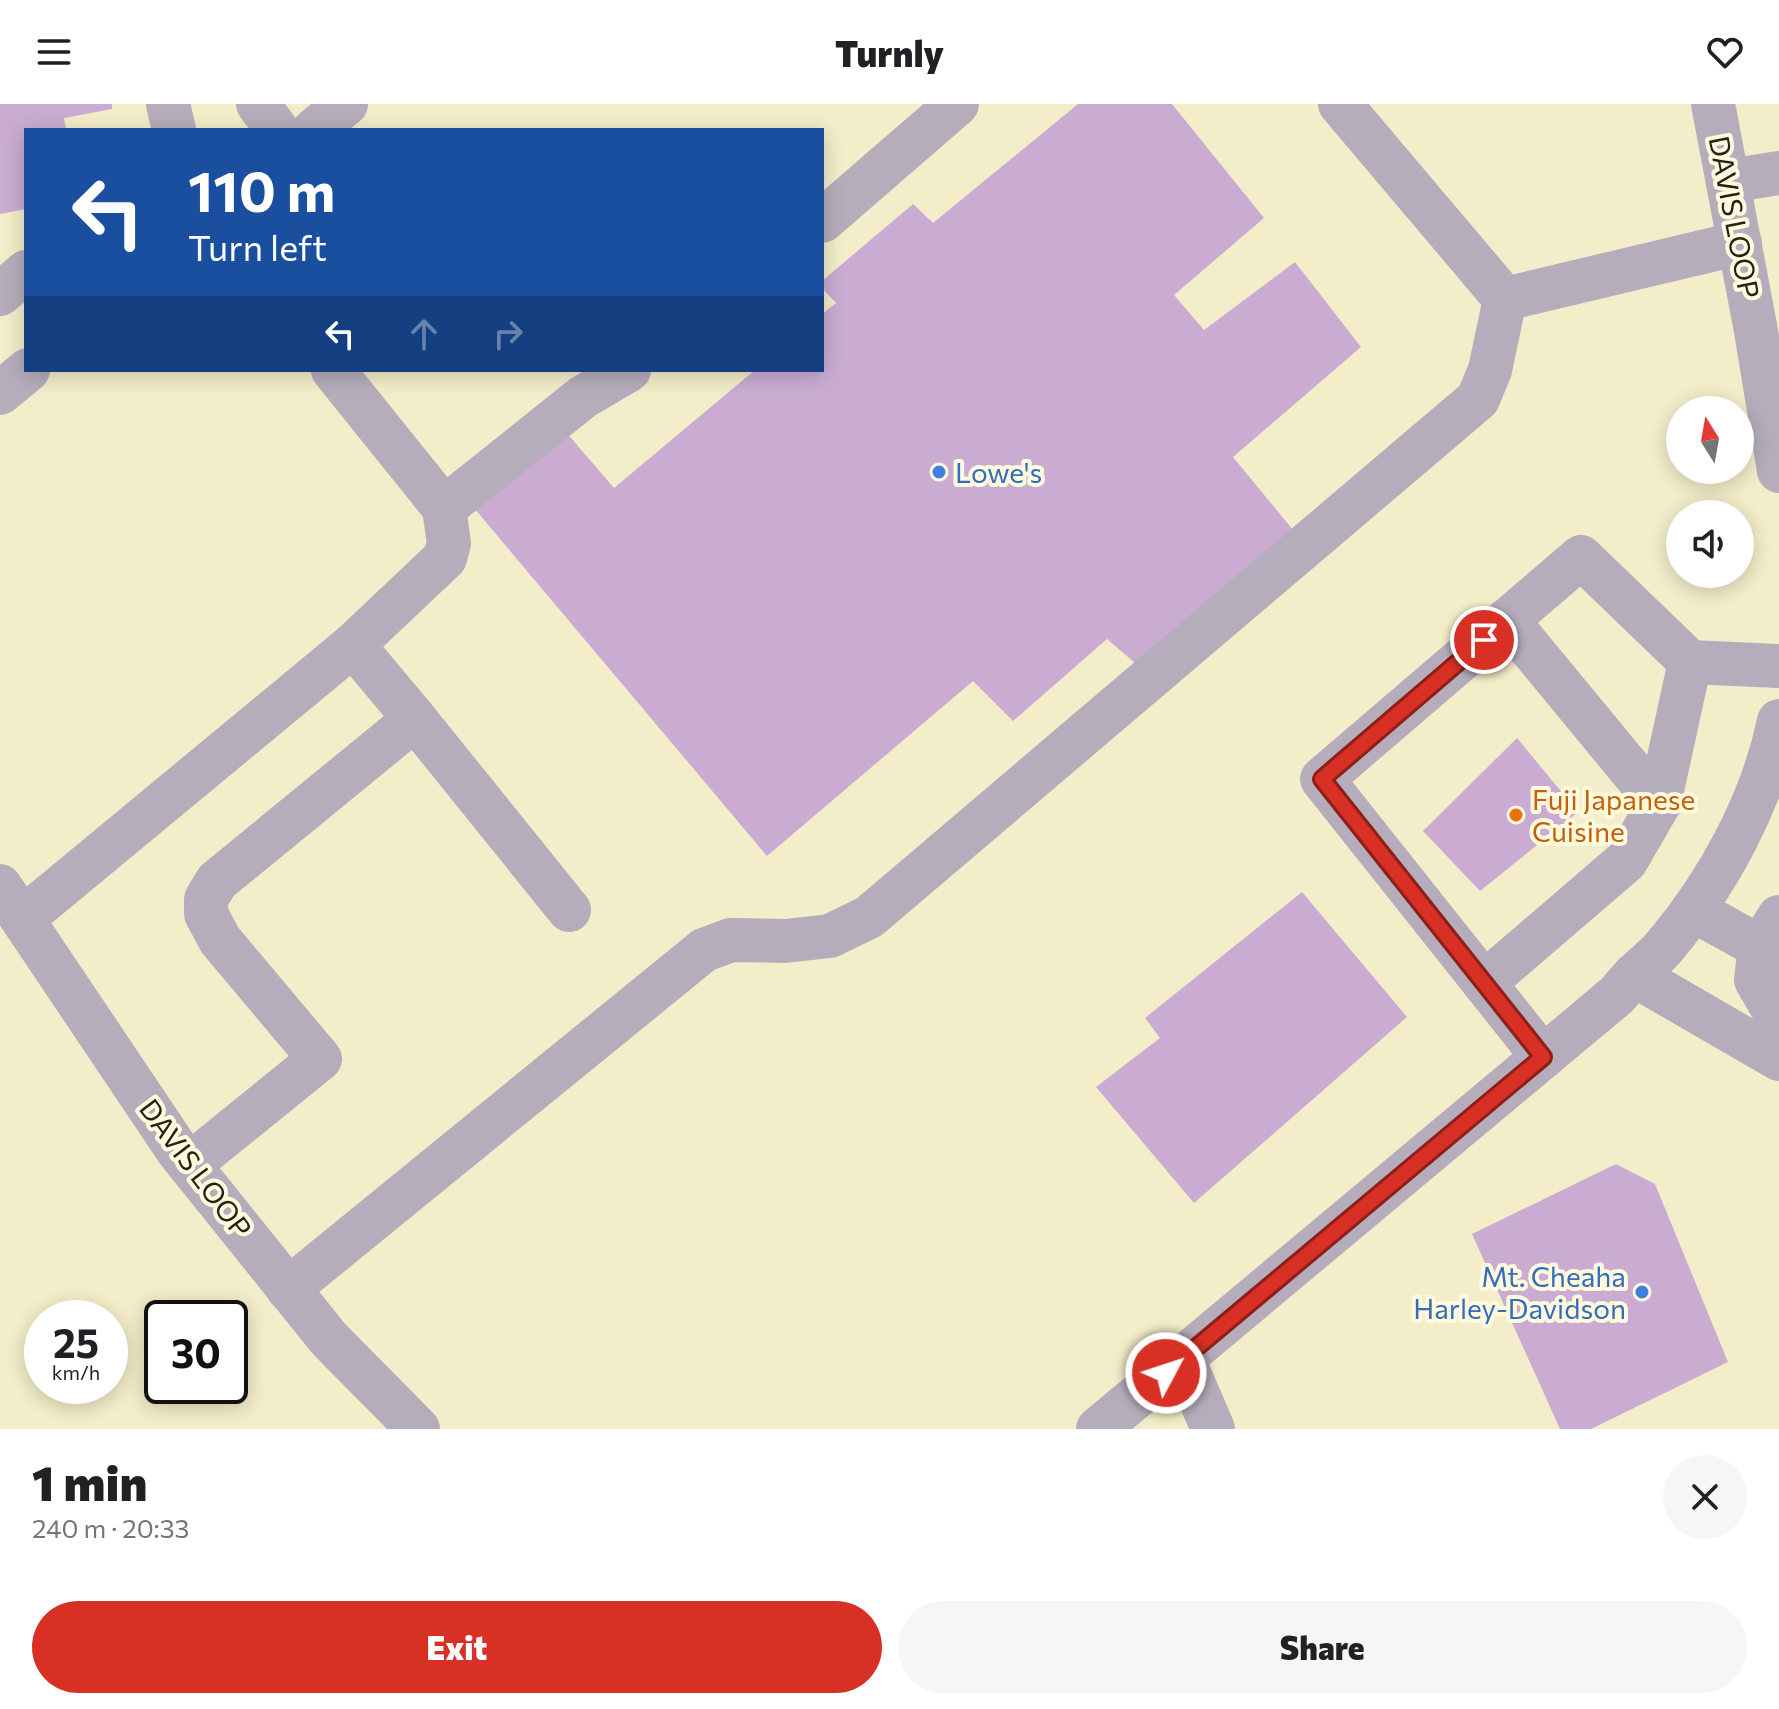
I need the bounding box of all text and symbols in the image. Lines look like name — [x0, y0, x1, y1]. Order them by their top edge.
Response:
icon: menu — [32, 30, 76, 74]
text: Turnly — [835, 30, 944, 74]
icon: heart — [1703, 30, 1747, 74]
street label: DAVIS LOOP — [1703, 133, 1767, 301]
text: 110 m — [188, 155, 335, 224]
icon: left — [56, 160, 160, 264]
text: Turn left — [188, 224, 327, 268]
icon: left — [318, 312, 362, 356]
icon: ahead — [402, 312, 446, 356]
icon: right — [486, 312, 530, 356]
north arrow — [1666, 396, 1754, 484]
map controls — [1666, 396, 1754, 588]
place label: Lowe's — [955, 455, 1042, 489]
marker: Lowe's — [930, 463, 948, 481]
button: sound — [1666, 500, 1754, 588]
pin — [1450, 606, 1518, 674]
icon: arrive — [1462, 618, 1506, 662]
place label: Fuji Japanese Cuisine — [1532, 782, 1695, 848]
marker: Fuji Japanese Cuisine — [1507, 806, 1525, 824]
street label: DAVIS LOOP — [133, 1092, 259, 1244]
place label: Mt. Cheaha Harley-Davidson — [1413, 1259, 1626, 1325]
marker: Mt. Cheaha Harley-Davidson — [1633, 1283, 1651, 1301]
speed limit sign: 30 — [144, 1300, 248, 1404]
text: 25 — [53, 1317, 99, 1366]
position arrow — [1124, 1331, 1208, 1415]
text: km/h — [52, 1360, 100, 1384]
text: 1 min — [32, 1452, 147, 1511]
button: close — [1663, 1455, 1747, 1539]
text: 240 m · 20:33 — [32, 1512, 189, 1543]
button: Exit — [32, 1601, 882, 1693]
button: Share — [898, 1601, 1747, 1693]

